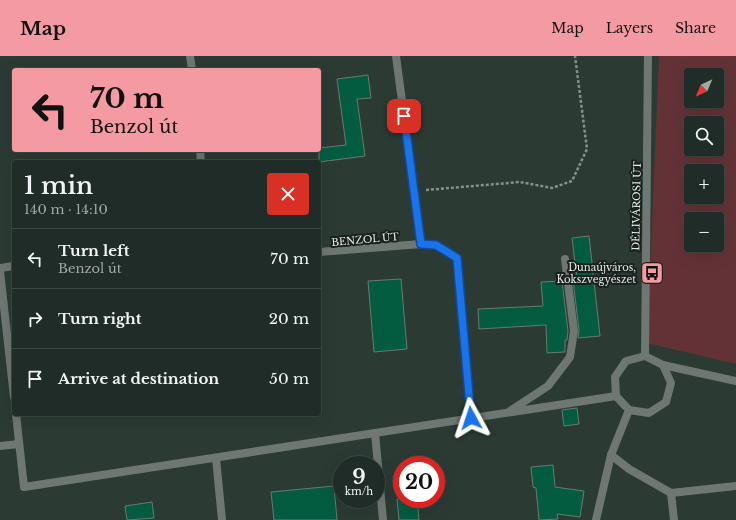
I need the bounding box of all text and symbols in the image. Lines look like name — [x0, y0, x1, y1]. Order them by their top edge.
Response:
text: Map — [20, 17, 66, 40]
text: Map — [551, 19, 584, 37]
text: Layers — [606, 19, 653, 37]
text: Share — [675, 19, 716, 37]
north arrow — [684, 68, 724, 108]
map controls — [684, 68, 724, 252]
text: 70 m — [90, 81, 164, 116]
icon: left — [24, 84, 76, 136]
pin — [387, 99, 421, 133]
icon: arrive — [393, 105, 415, 127]
text: Benzol út — [90, 116, 178, 138]
button: search — [684, 116, 724, 156]
street label: DÉLIVÁROSI ÚT — [628, 161, 644, 251]
button: + — [684, 164, 724, 204]
text: 1 min — [24, 171, 93, 200]
button: close — [267, 173, 309, 215]
text: 140 m · 14:10 — [24, 201, 108, 218]
button: − — [684, 212, 724, 252]
street label: BENZOL ÚT — [331, 229, 399, 249]
text: Turn left — [58, 241, 129, 260]
icon: left — [24, 248, 46, 270]
text: 70 m — [270, 249, 309, 268]
text: Benzol út — [58, 260, 122, 277]
bus stop icon: Dunaújváros, Kokszvegyészet — [639, 260, 665, 286]
place label: Dunaújváros, Kokszvegyészet — [557, 261, 636, 286]
icon: right — [24, 308, 46, 330]
text: Turn right — [58, 309, 141, 328]
text: 20 m — [269, 309, 309, 328]
icon: arrive — [24, 368, 46, 390]
text: Arrive at destination — [58, 369, 219, 388]
text: 50 m — [269, 369, 309, 388]
position arrow — [450, 397, 492, 439]
speed limit sign: 20 — [393, 456, 445, 508]
text: 9 — [352, 465, 366, 489]
text: km/h — [345, 485, 373, 498]

